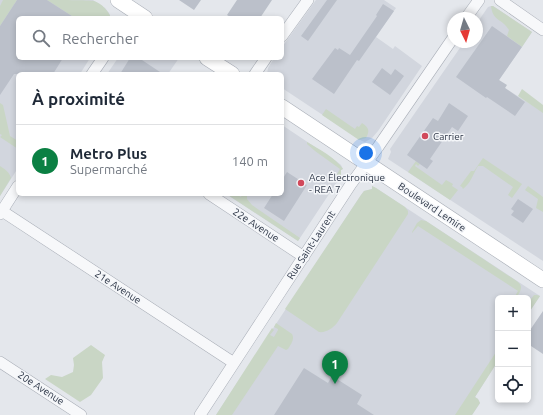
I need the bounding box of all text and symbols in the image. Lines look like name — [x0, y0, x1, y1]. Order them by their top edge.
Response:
north arrow — [447, 12, 483, 48]
search box — [16, 16, 284, 60]
icon: search — [30, 27, 52, 49]
text: Rechercher — [62, 30, 139, 47]
text: À proximité — [32, 89, 125, 108]
marker: Carrier — [420, 131, 430, 141]
place label: Carrier — [433, 131, 464, 142]
your location — [356, 143, 376, 163]
text: Metro Plus — [70, 145, 147, 162]
text: 1 — [41, 154, 49, 168]
text: 140 m — [232, 154, 268, 168]
text: Supermarché — [70, 162, 147, 176]
place label: Ace Électronique - REA 7 — [309, 171, 385, 195]
marker: Ace Électronique - REA 7 — [296, 178, 306, 188]
street label: Boulevard Lemire — [396, 180, 468, 234]
street label: 22e Avenue — [231, 206, 281, 244]
street label: Rue Saint-Laurent — [285, 209, 337, 281]
street label: 21e Avenue — [93, 268, 143, 306]
map controls — [495, 295, 531, 403]
button: + — [495, 295, 531, 331]
button: − — [495, 331, 531, 367]
pin: 1 — [322, 351, 348, 384]
button: locate — [495, 367, 531, 403]
street label: 20e Avenue — [16, 369, 66, 407]

